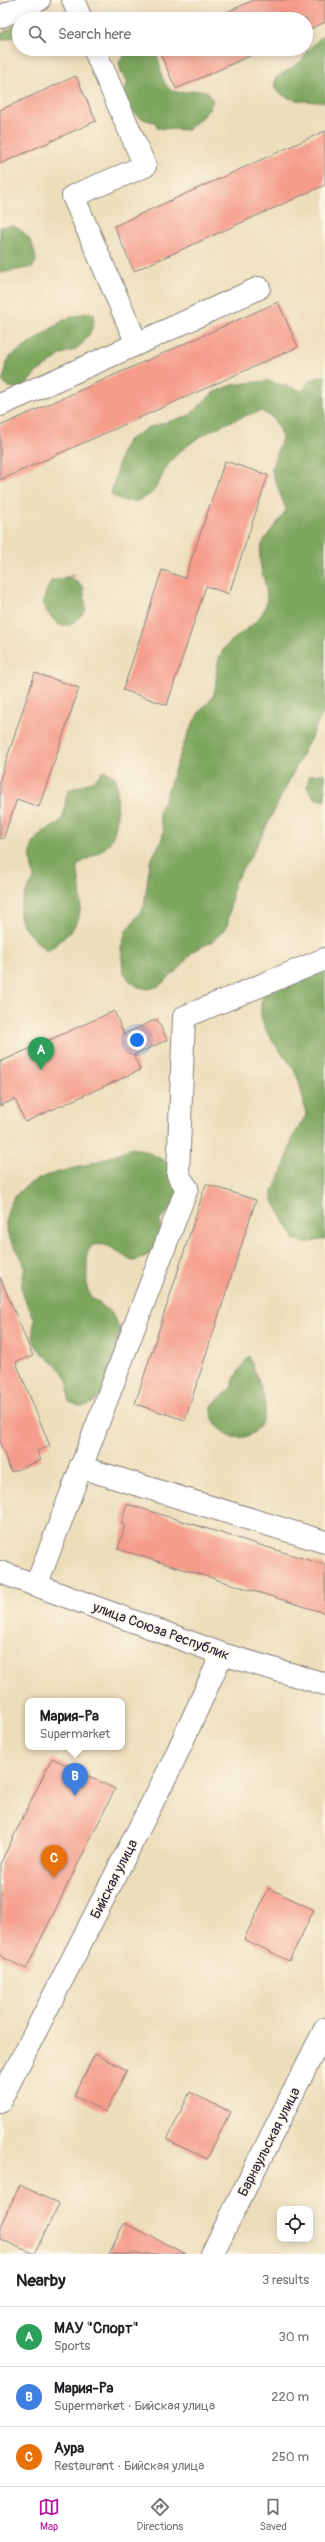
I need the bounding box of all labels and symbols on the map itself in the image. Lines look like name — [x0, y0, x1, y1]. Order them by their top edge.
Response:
your location — [127, 1030, 147, 1050]
pin: A — [28, 1037, 54, 1070]
street label: улица Союза Республик — [89, 1598, 232, 1664]
pin: B — [62, 1763, 88, 1796]
street label: Бийская улица — [87, 1837, 141, 1921]
pin: C — [41, 1845, 67, 1878]
street label: Барнаульская улица — [234, 2085, 304, 2199]

